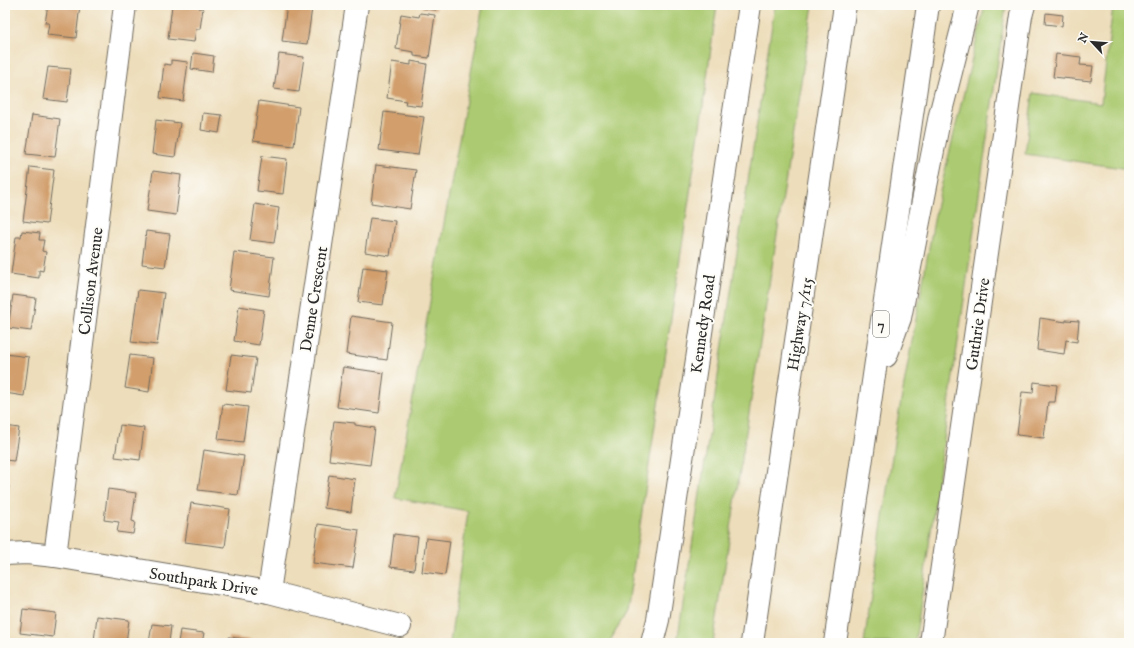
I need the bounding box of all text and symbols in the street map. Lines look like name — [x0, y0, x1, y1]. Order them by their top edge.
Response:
north arrow — [1072, 22, 1112, 62]
text: N — [1075, 30, 1092, 46]
street label: Collison Avenue — [75, 226, 109, 336]
street label: Denne Crescent — [297, 245, 333, 353]
street label: Kennedy Road — [687, 273, 721, 375]
street label: Highway 7/115 — [784, 276, 818, 372]
street label: Guthrie Drive — [963, 277, 995, 372]
road number: 7 — [873, 311, 889, 337]
street label: Southpark Drive — [148, 565, 259, 601]

